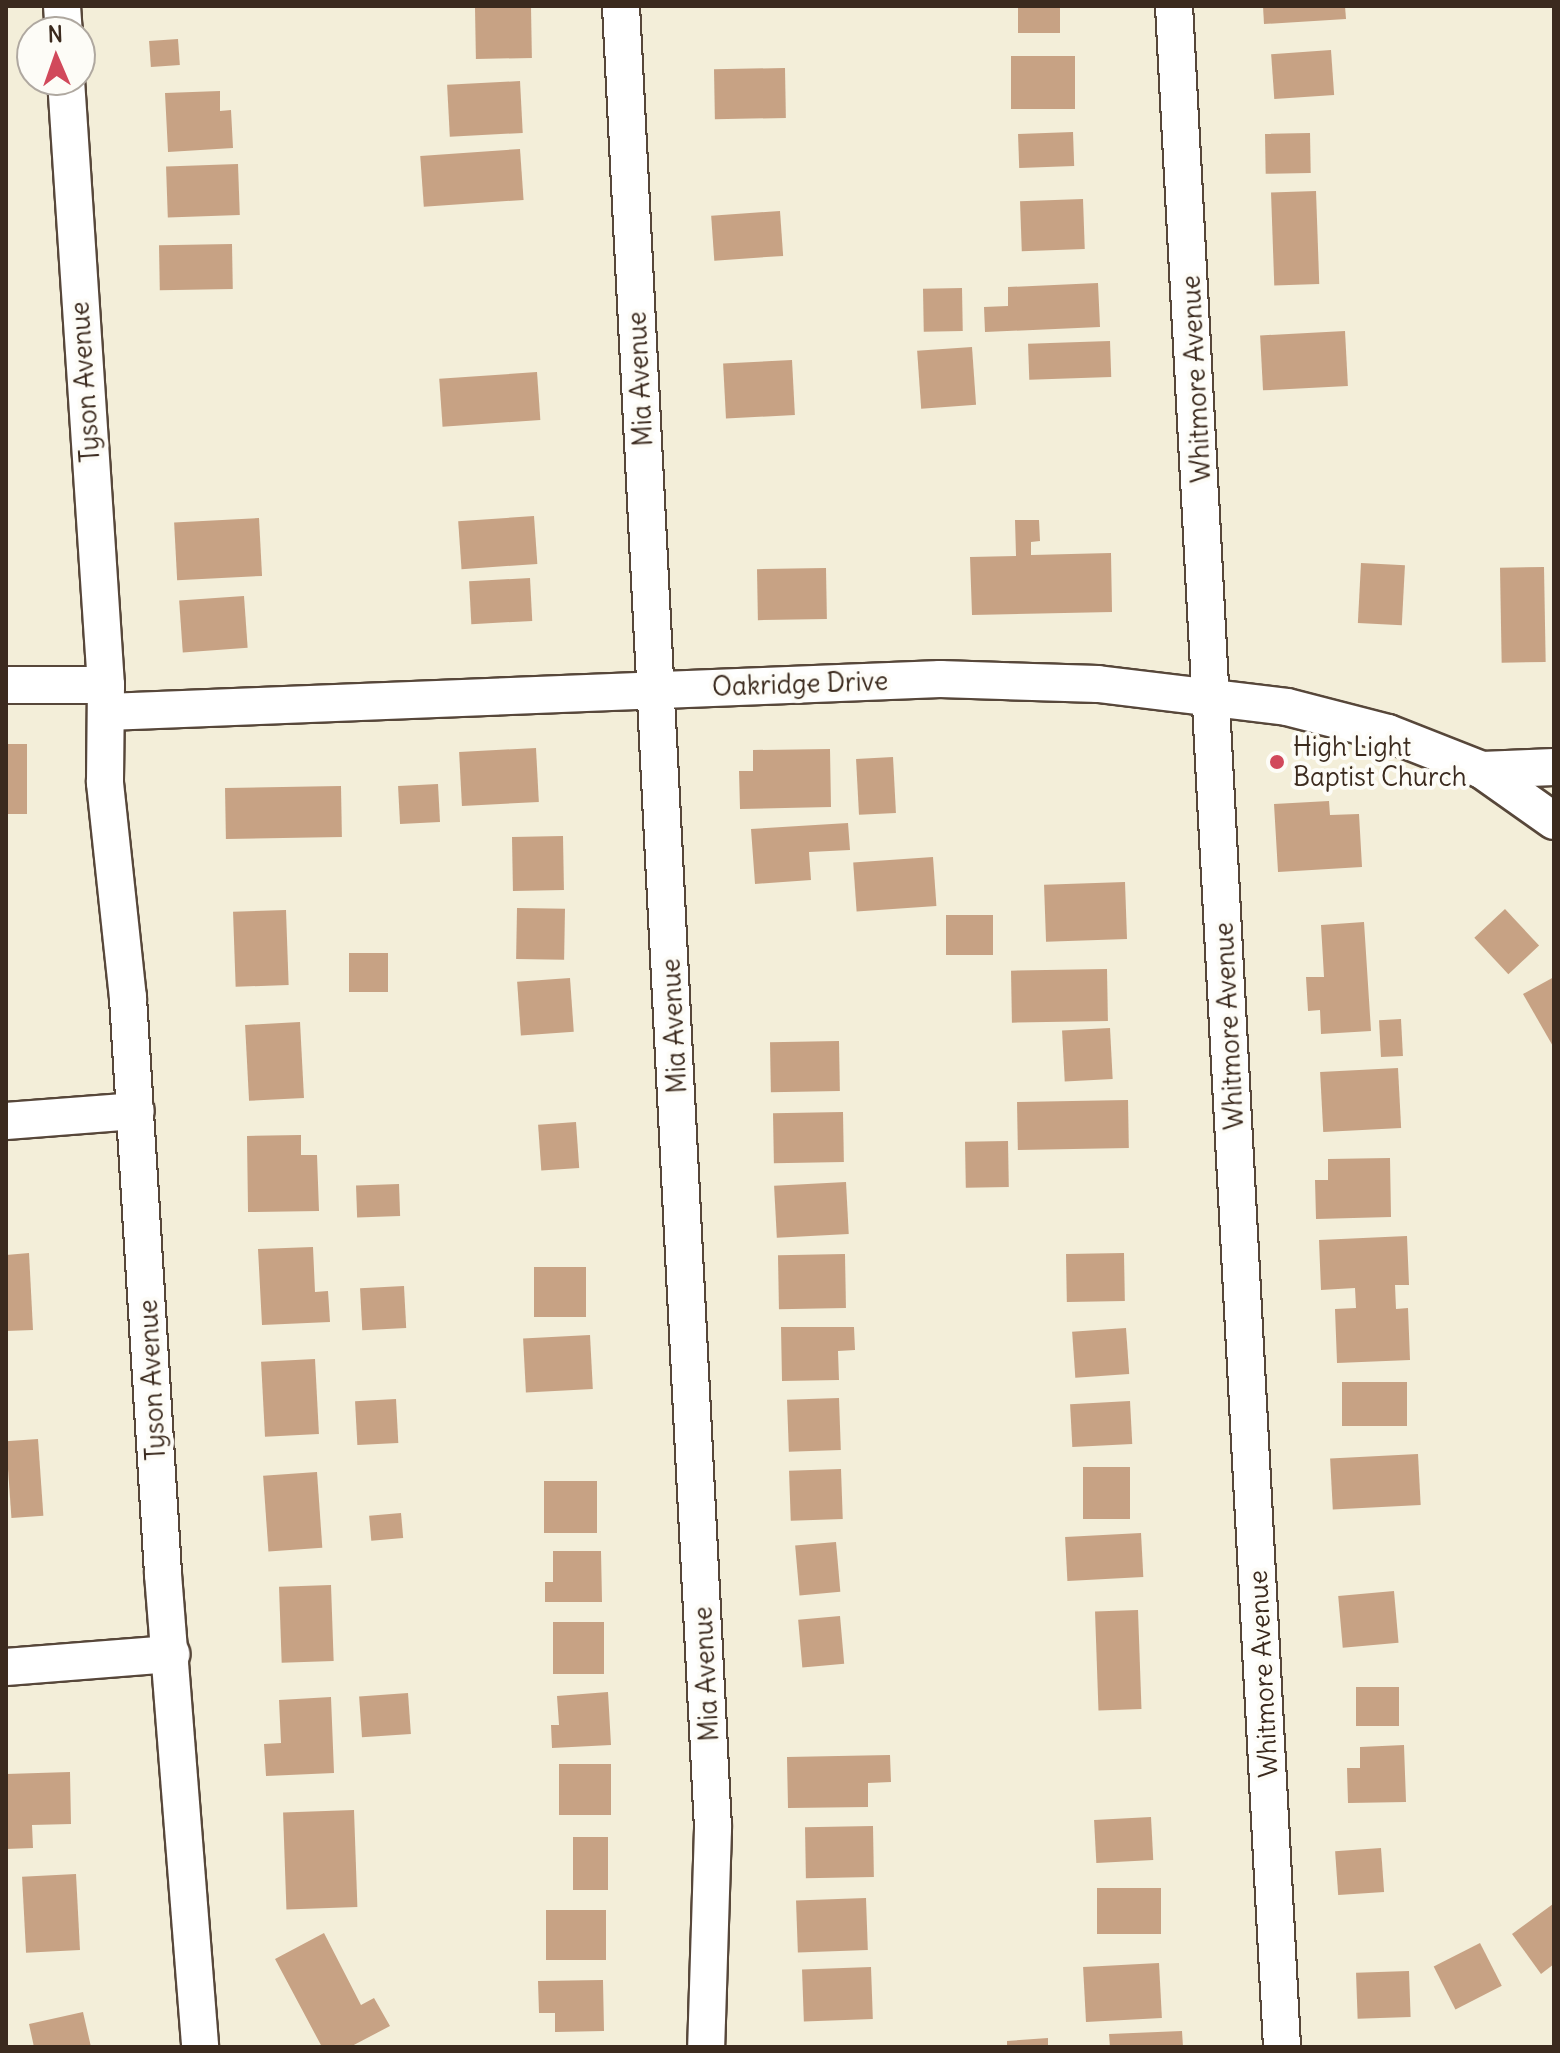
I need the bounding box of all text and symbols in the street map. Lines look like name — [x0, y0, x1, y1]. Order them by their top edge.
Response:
north arrow — [16, 16, 96, 96]
text: N — [47, 20, 63, 48]
street label: Whitmore Avenue — [1175, 274, 1217, 484]
street label: Tyson Avenue — [64, 300, 106, 464]
street label: Mia Avenue — [621, 311, 659, 447]
street label: Oakridge Drive — [711, 665, 889, 703]
place label: High Light Baptist Church — [1293, 731, 1467, 792]
marker: High Light Baptist Church — [1268, 753, 1286, 771]
street label: Whitmore Avenue — [1208, 921, 1250, 1131]
street label: Mia Avenue — [655, 958, 693, 1094]
street label: Tyson Avenue — [132, 1299, 172, 1461]
street label: Whitmore Avenue — [1242, 1569, 1284, 1779]
street label: Mia Avenue — [687, 1606, 725, 1742]

